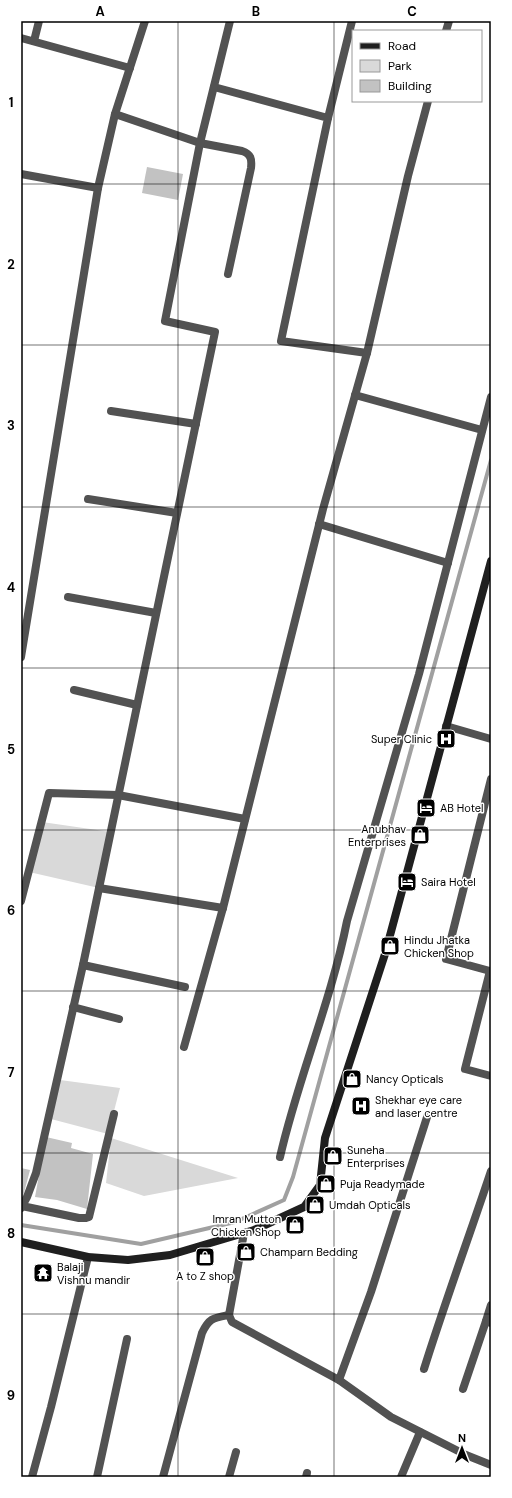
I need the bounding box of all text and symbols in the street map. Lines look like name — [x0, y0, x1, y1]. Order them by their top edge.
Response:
text: A — [95, 3, 105, 20]
text: B — [252, 3, 260, 20]
text: C — [407, 3, 417, 20]
legend — [352, 30, 482, 102]
text: Road — [388, 38, 416, 54]
text: Park — [388, 58, 412, 74]
text: Building — [388, 78, 432, 94]
text: 1 — [9, 94, 13, 111]
text: 2 — [7, 256, 15, 273]
text: 3 — [7, 417, 15, 434]
text: 4 — [7, 579, 15, 596]
hospital icon: Super Clinic — [435, 728, 457, 750]
place label: Super Clinic — [371, 732, 432, 746]
text: 5 — [7, 741, 15, 758]
hotel icon: AB Hotel — [415, 797, 437, 819]
place label: AB Hotel — [440, 801, 484, 815]
place label: Anubhav Enterprises — [348, 822, 406, 849]
shop icon: Anubhav Enterprises — [409, 824, 431, 846]
hotel icon: Saira Hotel — [396, 871, 418, 893]
place label: Saira Hotel — [421, 875, 476, 889]
text: 6 — [7, 902, 15, 919]
place label: Hindu Jhatka Chicken Shop — [404, 933, 474, 960]
shop icon: Hindu Jhatka Chicken Shop — [379, 935, 401, 957]
text: 7 — [8, 1064, 15, 1081]
shop icon: Nancy Opticals — [341, 1068, 363, 1090]
place label: Nancy Opticals — [366, 1072, 444, 1086]
place label: Shekhar eye care and laser centre — [375, 1093, 462, 1120]
hospital icon: Shekhar eye care and laser centre — [350, 1095, 372, 1117]
place label: Suneha Enterprises — [347, 1143, 405, 1170]
shop icon: Suneha Enterprises — [322, 1145, 344, 1167]
shop icon: Puja Readymade — [315, 1173, 337, 1195]
place label: Puja Readymade — [340, 1177, 425, 1191]
shop icon: Umdah Opticals — [304, 1194, 326, 1216]
place label: Umdah Opticals — [329, 1198, 411, 1212]
place label: Imran Mutton Chicken Shop — [211, 1212, 281, 1239]
shop icon: Imran Mutton Chicken Shop — [284, 1214, 306, 1236]
text: 8 — [7, 1225, 15, 1242]
shop icon: Champarn Bedding — [235, 1241, 257, 1263]
place label: Champarn Bedding — [260, 1245, 358, 1259]
shop icon: A to Z shop — [194, 1246, 216, 1268]
place label: Balaji Vishnu mandir — [57, 1260, 130, 1287]
temple icon: Balaji Vishnu mandir — [32, 1262, 54, 1284]
place label: A to Z shop — [176, 1269, 234, 1283]
text: 9 — [7, 1387, 15, 1404]
north arrow — [442, 1428, 482, 1468]
text: N — [458, 1431, 466, 1445]

